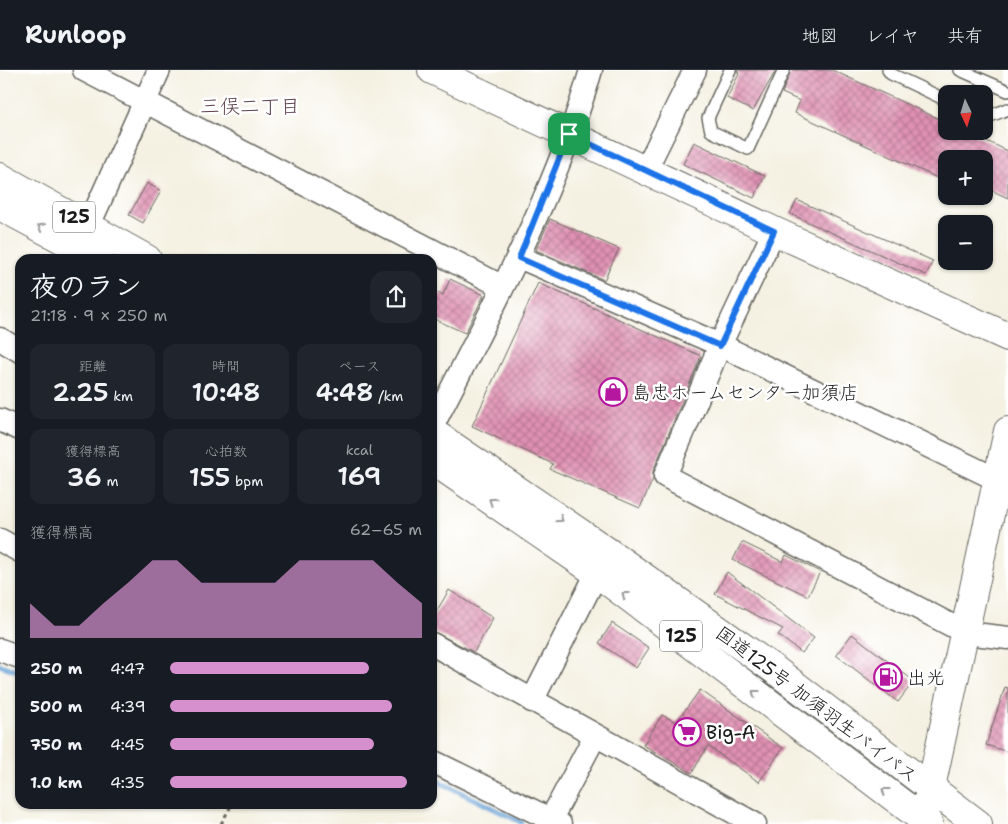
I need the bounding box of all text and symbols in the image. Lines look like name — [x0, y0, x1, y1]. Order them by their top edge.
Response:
text: Runloop — [25, 19, 126, 51]
text: 地図 — [802, 24, 838, 48]
text: レイヤ — [866, 24, 919, 48]
text: 共有 — [947, 24, 983, 48]
north arrow — [938, 85, 992, 140]
map controls — [938, 85, 993, 270]
district label: 三俣二丁目 — [200, 93, 300, 119]
pin — [548, 113, 590, 155]
icon: arrive — [555, 120, 583, 148]
button: + — [938, 150, 993, 205]
road number: 125 — [53, 202, 95, 232]
button: − — [938, 215, 993, 270]
one-way arrow — [37, 223, 46, 233]
text: 夜のラン — [30, 267, 142, 305]
button: share — [370, 271, 422, 323]
text: 21:18 · 9 × 250 m — [30, 305, 167, 326]
text: 距離 — [79, 357, 107, 375]
text: 時間 — [212, 357, 240, 375]
text: ペース — [339, 357, 380, 375]
text: 2.25 — [52, 375, 108, 409]
text: 10:48 — [192, 375, 260, 409]
text: 4:48 — [315, 375, 373, 409]
shop icon: 島忠ホームセンター加須店 — [598, 377, 628, 407]
place label: 島忠ホームセンター加須店 — [632, 380, 858, 405]
text: km — [108, 387, 133, 405]
text: /km — [373, 387, 403, 405]
text: kcal — [346, 441, 373, 459]
text: 獲得標高 — [65, 442, 121, 460]
text: 心拍数 — [205, 442, 247, 460]
text: 169 — [337, 459, 381, 493]
text: 36 — [67, 460, 102, 494]
text: 155 — [189, 460, 230, 494]
text: m — [102, 472, 118, 490]
text: bpm — [230, 472, 263, 490]
one-way arrow — [489, 498, 498, 507]
one-way arrow — [554, 513, 563, 522]
text: 62–65 m — [350, 519, 422, 540]
text: 獲得標高 — [30, 522, 94, 543]
one-way arrow — [622, 592, 631, 600]
road number: 125 — [660, 620, 702, 652]
street label: 国道125号 加須羽生バイパス — [711, 620, 923, 789]
text: 250 m — [30, 658, 82, 679]
text: 4:47 — [110, 658, 145, 679]
fuel station icon: 出光 — [873, 662, 903, 692]
place label: 出光 — [907, 665, 945, 690]
one-way arrow — [752, 690, 761, 698]
text: 500 m — [30, 696, 82, 717]
text: 4:39 — [110, 696, 146, 717]
supermarket icon: Big-A — [672, 717, 702, 747]
place label: Big-A — [706, 720, 756, 745]
text: 750 m — [30, 734, 82, 755]
text: 4:45 — [110, 734, 145, 755]
text: 1.0 km — [30, 772, 82, 793]
text: 4:35 — [110, 772, 145, 793]
one-way arrow — [882, 788, 891, 796]

